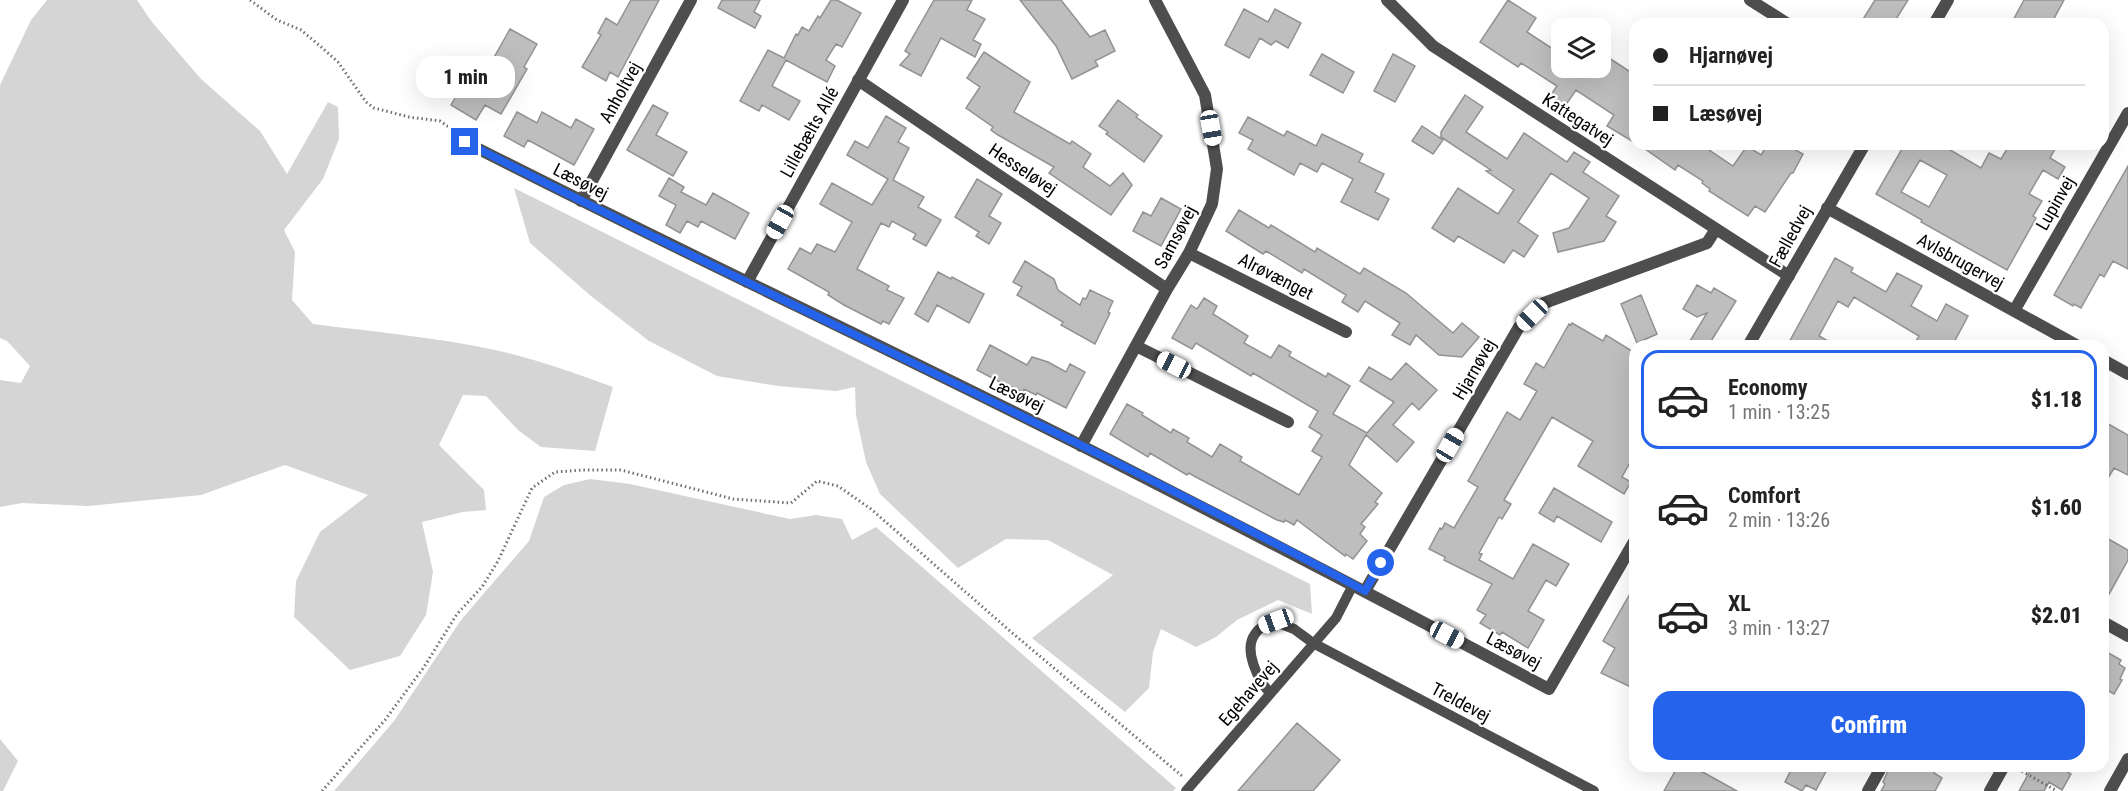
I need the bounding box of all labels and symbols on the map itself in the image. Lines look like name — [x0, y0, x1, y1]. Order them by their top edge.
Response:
callout: 1 min — [416, 55, 514, 97]
street label: Anholtvej — [595, 58, 645, 126]
street label: Lillebælts Allé — [776, 83, 842, 181]
street label: Kattegatvej — [1539, 88, 1617, 150]
car — [1199, 109, 1223, 147]
route end — [451, 128, 478, 155]
street label: Hesseløvej — [985, 139, 1061, 199]
street label: Læsøvej — [550, 158, 612, 204]
street label: Lupinvej — [2031, 172, 2079, 234]
street label: Fælledvej — [1764, 201, 1816, 271]
car — [763, 202, 797, 242]
street label: Samsøvej — [1150, 202, 1200, 272]
street label: Avlsbrugervej — [1914, 229, 2008, 293]
street label: Alrøvænget — [1235, 248, 1317, 304]
car — [1513, 296, 1551, 334]
street label: Hjarnøvej — [1448, 335, 1500, 403]
car — [1154, 349, 1194, 381]
street label: Læsøvej — [986, 372, 1048, 416]
car — [1433, 425, 1467, 465]
route start — [1367, 549, 1394, 576]
car — [1256, 606, 1296, 636]
car — [1427, 619, 1467, 651]
street label: Læsøvej — [1483, 627, 1545, 673]
street label: Egehavevej — [1214, 656, 1282, 730]
street label: Treldevej — [1428, 678, 1494, 726]

